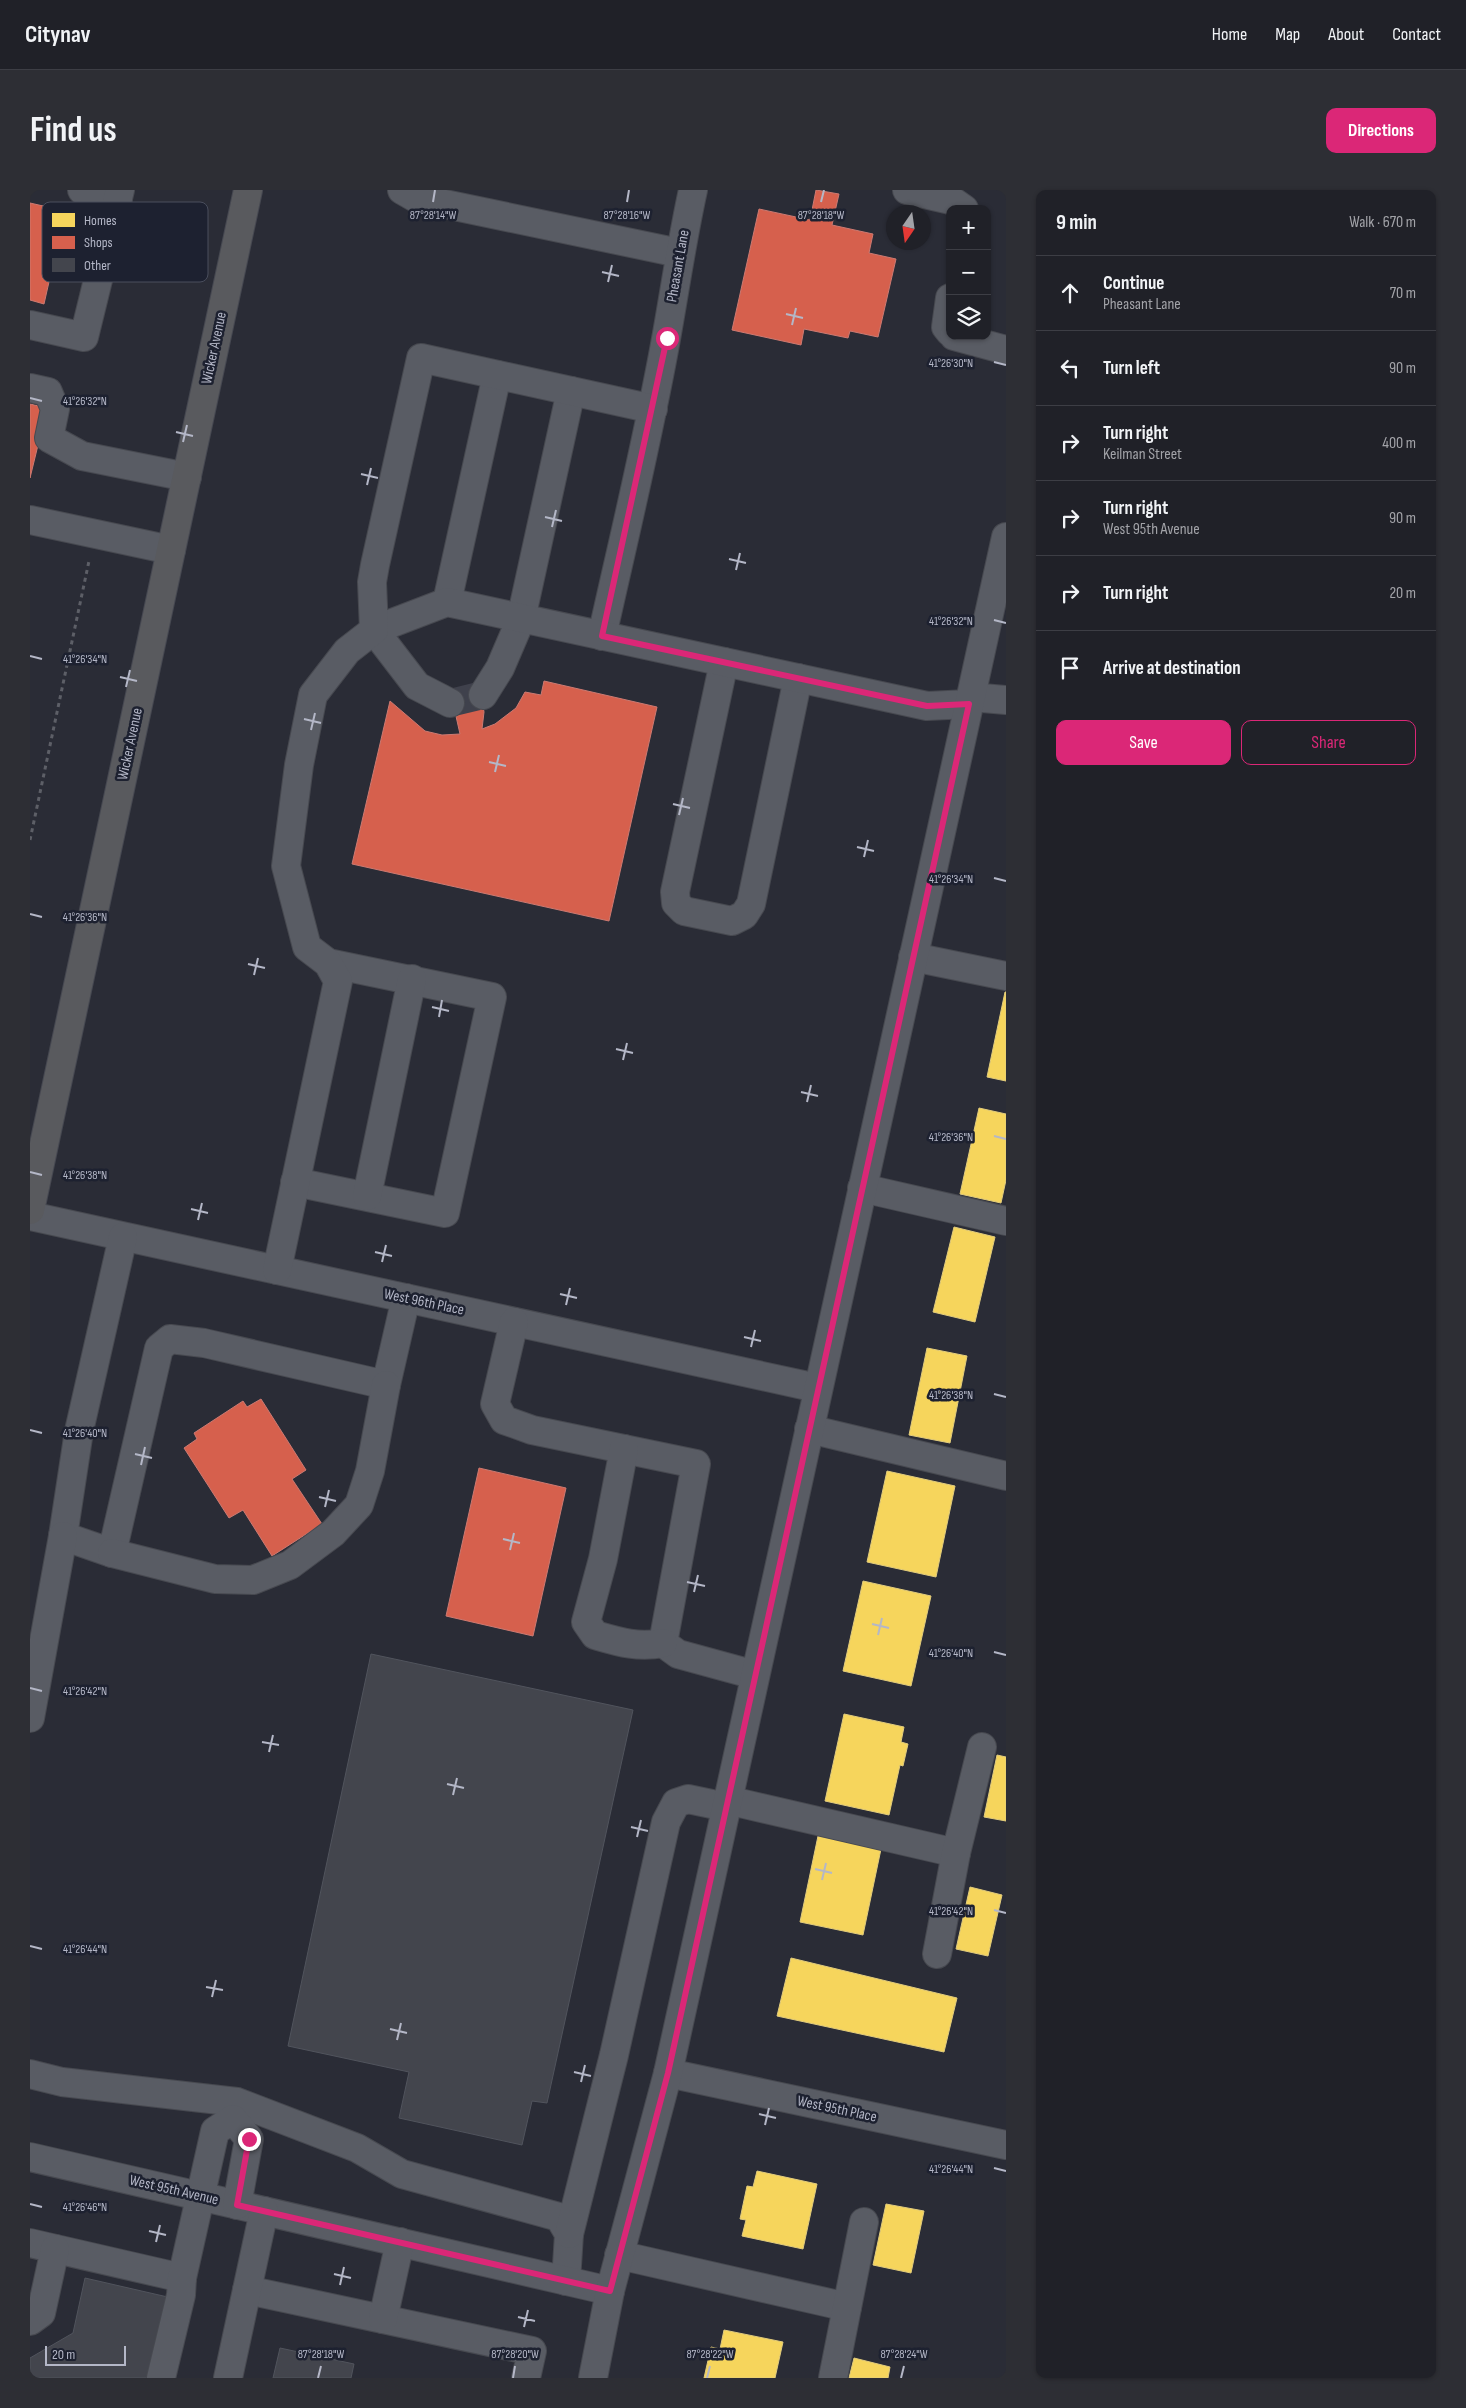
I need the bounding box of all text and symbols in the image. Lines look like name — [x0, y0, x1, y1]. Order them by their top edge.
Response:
text: Citynav — [25, 20, 91, 49]
text: Home — [1212, 24, 1247, 45]
text: Map — [1275, 24, 1300, 45]
text: About — [1328, 24, 1364, 45]
text: Contact — [1392, 24, 1441, 45]
button: Directions — [1326, 108, 1436, 153]
text: Find us — [30, 109, 117, 152]
legend — [42, 202, 208, 282]
north arrow — [886, 205, 931, 250]
map controls — [946, 205, 991, 340]
button: + — [946, 205, 991, 250]
text: 87°28'14"W — [410, 208, 456, 223]
text: 87°28'16"W — [604, 208, 651, 223]
text: 87°28'18"W — [798, 208, 845, 223]
text: 9 min — [1056, 210, 1097, 235]
text: Homes — [84, 212, 117, 229]
text: Walk · 670 m — [1349, 213, 1416, 232]
street label: Pheasant Lane — [662, 228, 694, 304]
text: Shops — [84, 234, 113, 251]
button: − — [946, 250, 991, 295]
text: Other — [84, 257, 111, 274]
text: Continue — [1103, 272, 1164, 295]
icon: ahead — [1056, 279, 1084, 307]
text: 70 m — [1390, 284, 1416, 303]
button: layers — [946, 295, 991, 340]
text: Pheasant Lane — [1103, 295, 1181, 314]
street label: Wicker Avenue — [197, 310, 231, 386]
route start — [656, 327, 679, 350]
icon: left — [1056, 354, 1084, 382]
text: 41°26'30"N — [929, 356, 973, 371]
text: Turn left — [1103, 357, 1160, 380]
text: 90 m — [1389, 359, 1416, 378]
text: 41°26'32"N — [63, 394, 107, 409]
text: Turn right — [1103, 422, 1168, 445]
icon: right — [1056, 429, 1084, 457]
text: 400 m — [1382, 434, 1416, 453]
text: Keilman Street — [1103, 445, 1182, 464]
text: Turn right — [1103, 497, 1168, 520]
icon: right — [1056, 504, 1084, 532]
text: 90 m — [1389, 509, 1416, 528]
text: West 95th Avenue — [1103, 520, 1200, 539]
icon: right — [1056, 579, 1084, 607]
text: Turn right — [1103, 582, 1168, 605]
text: 20 m — [1389, 584, 1416, 603]
text: 41°26'32"N — [929, 614, 973, 629]
text: 41°26'34"N — [63, 652, 107, 667]
icon: arrive — [1056, 654, 1084, 682]
text: Arrive at destination — [1103, 657, 1241, 680]
street label: Wicker Avenue — [113, 706, 147, 782]
button: Save — [1056, 720, 1231, 765]
button: Share — [1241, 720, 1416, 765]
text: 41°26'34"N — [929, 872, 973, 887]
text: 41°26'36"N — [63, 910, 107, 925]
text: 41°26'36"N — [929, 1130, 973, 1145]
text: 41°26'38"N — [63, 1168, 107, 1183]
street label: West 96th Place — [382, 1284, 466, 1320]
text: 41°26'38"N — [929, 1388, 973, 1403]
text: 41°26'40"N — [63, 1426, 107, 1441]
text: 41°26'40"N — [929, 1646, 973, 1661]
text: 41°26'42"N — [63, 1684, 107, 1699]
text: 41°26'42"N — [929, 1904, 973, 1919]
text: 41°26'44"N — [63, 1942, 107, 1957]
street label: West 95th Place — [796, 2091, 878, 2127]
route end — [238, 2128, 261, 2151]
text: 41°26'44"N — [929, 2162, 973, 2177]
street label: West 95th Avenue — [128, 2171, 220, 2209]
text: 41°26'46"N — [63, 2200, 107, 2215]
scale bar — [45, 2343, 126, 2366]
text: 20 m — [52, 2346, 75, 2363]
text: 87°28'18"W — [298, 2347, 345, 2362]
text: 87°28'20"W — [491, 2347, 539, 2362]
text: 87°28'22"W — [686, 2347, 734, 2362]
text: 87°28'24"W — [880, 2347, 928, 2362]

